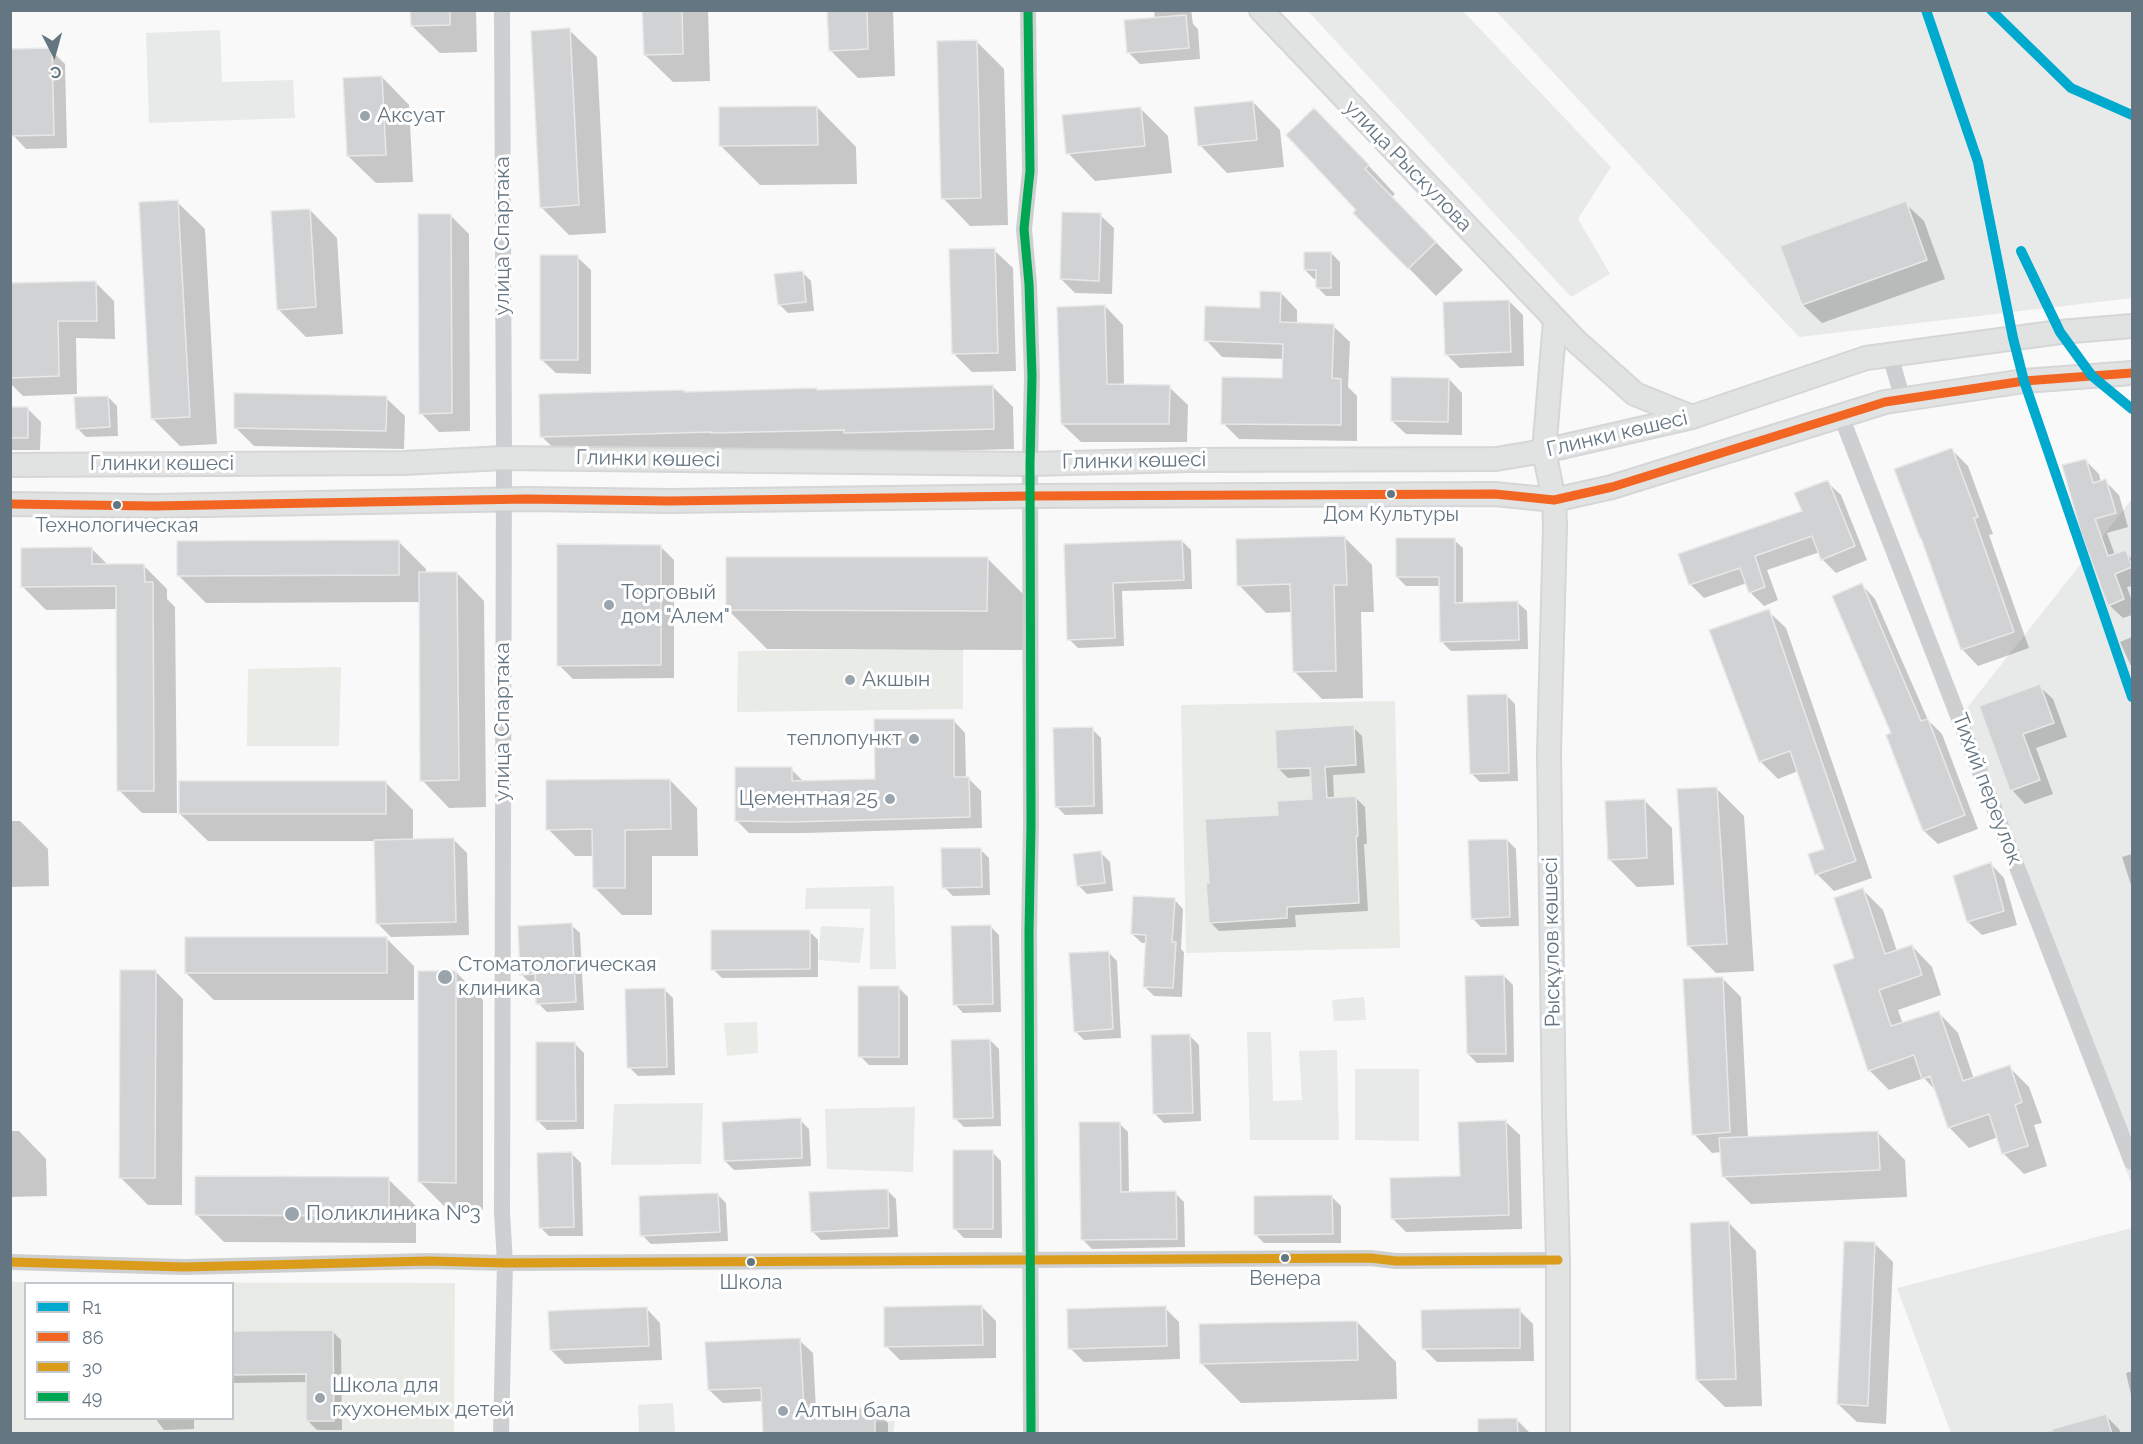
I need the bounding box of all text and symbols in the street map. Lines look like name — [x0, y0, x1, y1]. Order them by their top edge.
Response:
north arrow — [24, 24, 84, 84]
text: С — [49, 62, 62, 82]
street label: улица Рыскулова — [1339, 95, 1477, 237]
place label: Аксуат — [377, 103, 445, 129]
marker: Аксуат — [358, 109, 372, 123]
street label: улица Спартака — [490, 156, 516, 316]
street label: Глинки көшесі — [1544, 405, 1690, 463]
street label: Глинки көшесі — [576, 445, 720, 473]
street label: Глинки көшесі — [1062, 447, 1206, 475]
street label: Глинки көшесі — [90, 451, 234, 477]
marker: Дом Культуры — [1385, 488, 1397, 500]
marker: Технологическая — [111, 499, 123, 511]
place label: Дом Культуры — [1323, 503, 1459, 527]
place label: Технологическая — [35, 514, 199, 538]
place label: Торговый дом "Алем" — [621, 580, 730, 630]
marker: Торговый дом "Алем" — [602, 598, 616, 612]
street label: улица Спартака — [490, 642, 516, 802]
place label: Акшын — [862, 667, 930, 693]
marker: Акшын — [843, 673, 857, 687]
street label: Тихий переулок — [1947, 710, 2027, 868]
place label: теплопункт — [787, 726, 902, 752]
marker: теплопункт — [907, 732, 921, 746]
place label: Цементная 25 — [739, 786, 878, 812]
marker: Цементная 25 — [883, 792, 897, 806]
street label: Рысқұлов көшесі — [1538, 857, 1566, 1027]
place label: Стоматологическая клиника — [458, 952, 657, 1002]
marker: Стоматологическая клиника — [436, 968, 454, 986]
place label: Поликлиника №3 — [306, 1201, 481, 1227]
marker: Поликлиника №3 — [283, 1205, 301, 1223]
marker: Венера — [1279, 1252, 1291, 1264]
marker: Школа — [745, 1256, 757, 1268]
place label: Венера — [1249, 1267, 1321, 1291]
place label: Школа — [719, 1271, 783, 1295]
legend — [24, 1282, 234, 1420]
text: R1 — [82, 1297, 101, 1318]
text: 86 — [82, 1327, 104, 1348]
text: 30 — [82, 1357, 103, 1378]
place label: Школа для гхухонемых детей — [332, 1373, 514, 1423]
text: 49 — [82, 1387, 102, 1408]
marker: Школа для гхухонемых детей — [313, 1391, 327, 1405]
place label: Алтын бала — [795, 1398, 911, 1424]
marker: Алтын бала — [776, 1404, 790, 1418]

